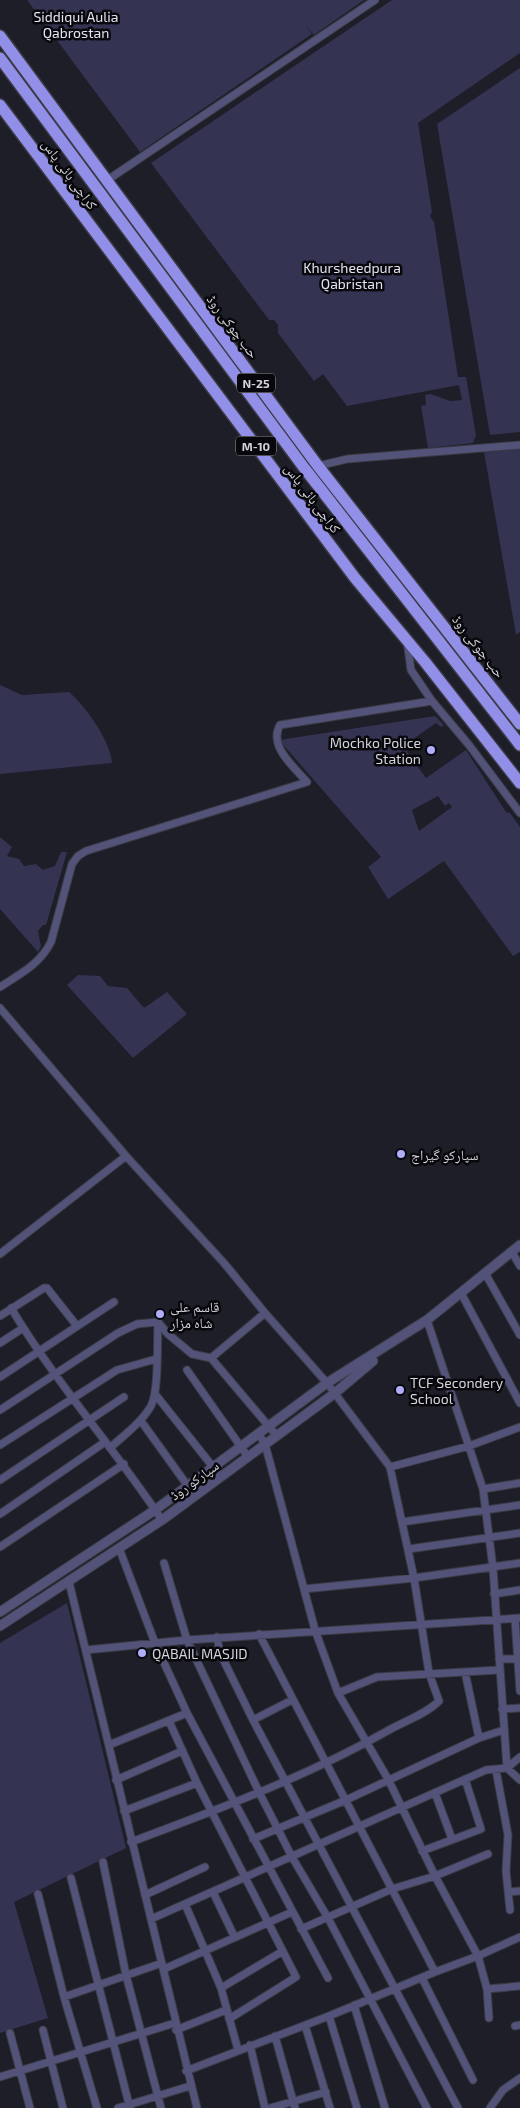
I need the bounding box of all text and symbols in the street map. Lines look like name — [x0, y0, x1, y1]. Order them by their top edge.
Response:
park label: Siddiqui Aulia Qabrostan — [33, 8, 119, 41]
street label: کراچی بائی پاس — [38, 135, 101, 213]
park label: Khursheedpura Qabristan — [303, 259, 401, 292]
street label: حب چوکی روڈ — [203, 291, 262, 362]
road number: N-25 — [237, 373, 275, 392]
road number: M-10 — [236, 436, 276, 456]
street label: کراچی بائی پاس — [280, 460, 345, 537]
street label: حب چوکی روڈ — [448, 611, 509, 682]
place label: Mochko Police Station — [330, 734, 421, 767]
marker: Mochko Police Station — [425, 744, 437, 756]
place label: سپارکو گیراج — [411, 1146, 478, 1165]
marker: سپارکو گیراج — [395, 1148, 407, 1160]
place label: قاسم علی شاہ مزار — [169, 1298, 219, 1332]
marker: قاسم علی شاہ مزار — [154, 1308, 166, 1320]
place label: TCF Secondery School — [410, 1374, 504, 1407]
marker: TCF Secondery School — [394, 1384, 406, 1396]
street label: سپارکو روڈ — [166, 1457, 222, 1504]
place label: QABAIL MASJID — [152, 1645, 248, 1662]
marker: QABAIL MASJID — [136, 1647, 148, 1659]

